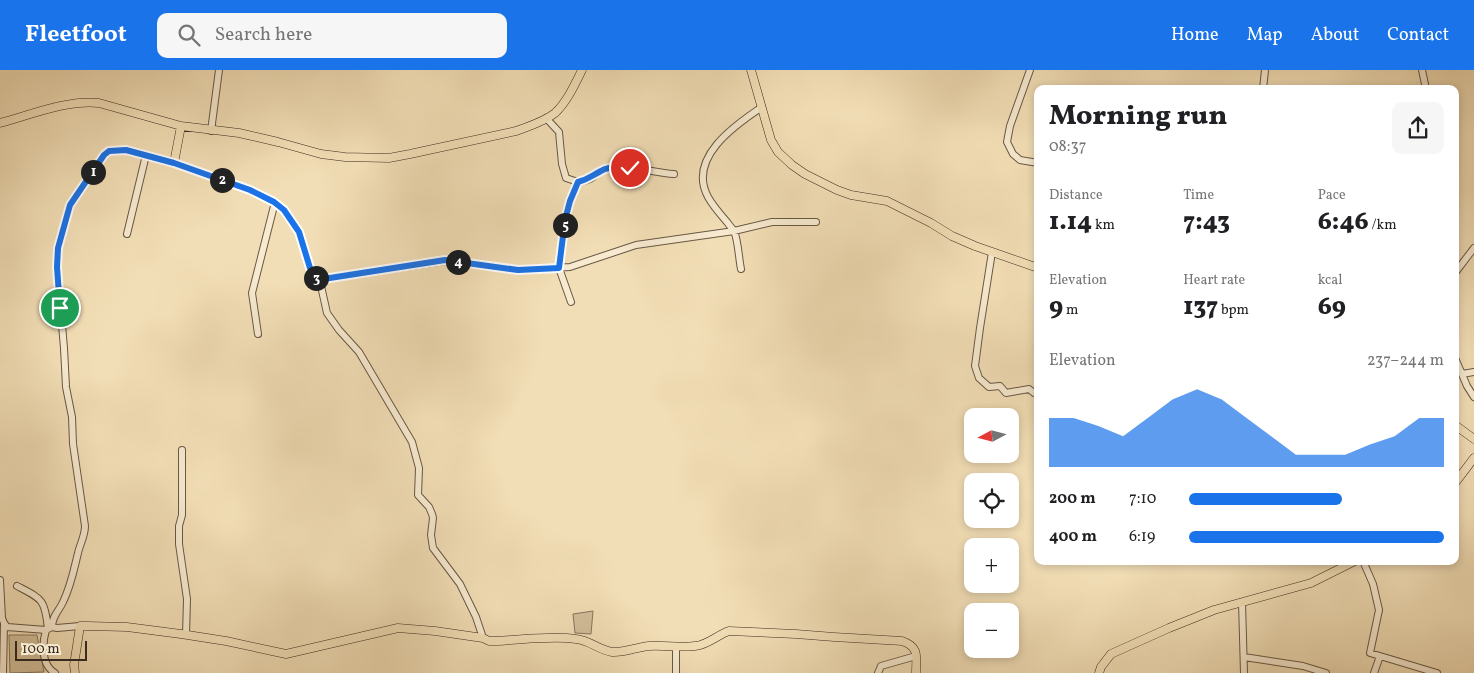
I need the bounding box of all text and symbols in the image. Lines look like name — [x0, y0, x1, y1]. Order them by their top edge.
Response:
search box — [157, 13, 507, 58]
text: Fleetfoot — [25, 18, 127, 52]
icon: search — [175, 21, 203, 49]
text: Search here — [215, 22, 312, 48]
text: Home — [1171, 23, 1219, 48]
text: Map — [1247, 23, 1283, 48]
text: About — [1311, 23, 1359, 48]
text: Contact — [1387, 23, 1449, 48]
text: Morning run — [1049, 97, 1227, 136]
button: share — [1392, 102, 1444, 154]
text: 08:37 — [1049, 136, 1087, 158]
pin — [609, 147, 651, 189]
icon: check — [616, 154, 644, 182]
pin: 1 — [80, 160, 106, 184]
text: 1 — [91, 163, 96, 182]
pin: 2 — [210, 168, 234, 192]
text: 2 — [219, 171, 226, 190]
text: Distance — [1049, 186, 1103, 205]
text: Time — [1183, 186, 1214, 205]
text: Pace — [1318, 186, 1346, 205]
text: 1.14 — [1049, 205, 1092, 240]
text: 7:43 — [1183, 205, 1230, 240]
text: 6:46 — [1318, 205, 1369, 240]
pin: 5 — [552, 212, 578, 238]
text: 5 — [562, 216, 569, 235]
text: km — [1092, 216, 1115, 235]
text: /km — [1369, 216, 1397, 235]
pin: 4 — [446, 250, 470, 274]
text: 4 — [454, 253, 463, 272]
pin: 3 — [304, 266, 328, 290]
text: 3 — [313, 269, 320, 288]
text: Elevation — [1049, 271, 1107, 290]
text: Heart rate — [1183, 271, 1245, 290]
text: kcal — [1318, 271, 1343, 290]
pin — [39, 287, 81, 329]
text: 9 — [1049, 290, 1063, 325]
text: 137 — [1183, 290, 1218, 325]
text: 69 — [1318, 290, 1346, 325]
icon: arrive — [46, 294, 74, 322]
text: m — [1063, 301, 1078, 320]
text: bpm — [1218, 301, 1249, 320]
text: Elevation — [1049, 350, 1116, 372]
text: 237–244 m — [1367, 350, 1444, 372]
north arrow — [964, 408, 1019, 462]
map controls — [964, 408, 1019, 658]
button: locate — [964, 473, 1019, 528]
text: 200 m — [1049, 488, 1096, 510]
text: 7:10 — [1129, 488, 1156, 510]
text: 400 m — [1049, 526, 1097, 548]
text: 6:19 — [1129, 526, 1155, 548]
button: + — [964, 538, 1019, 593]
button: − — [964, 603, 1019, 658]
scale bar — [15, 638, 88, 661]
text: 100 m — [22, 640, 60, 659]

